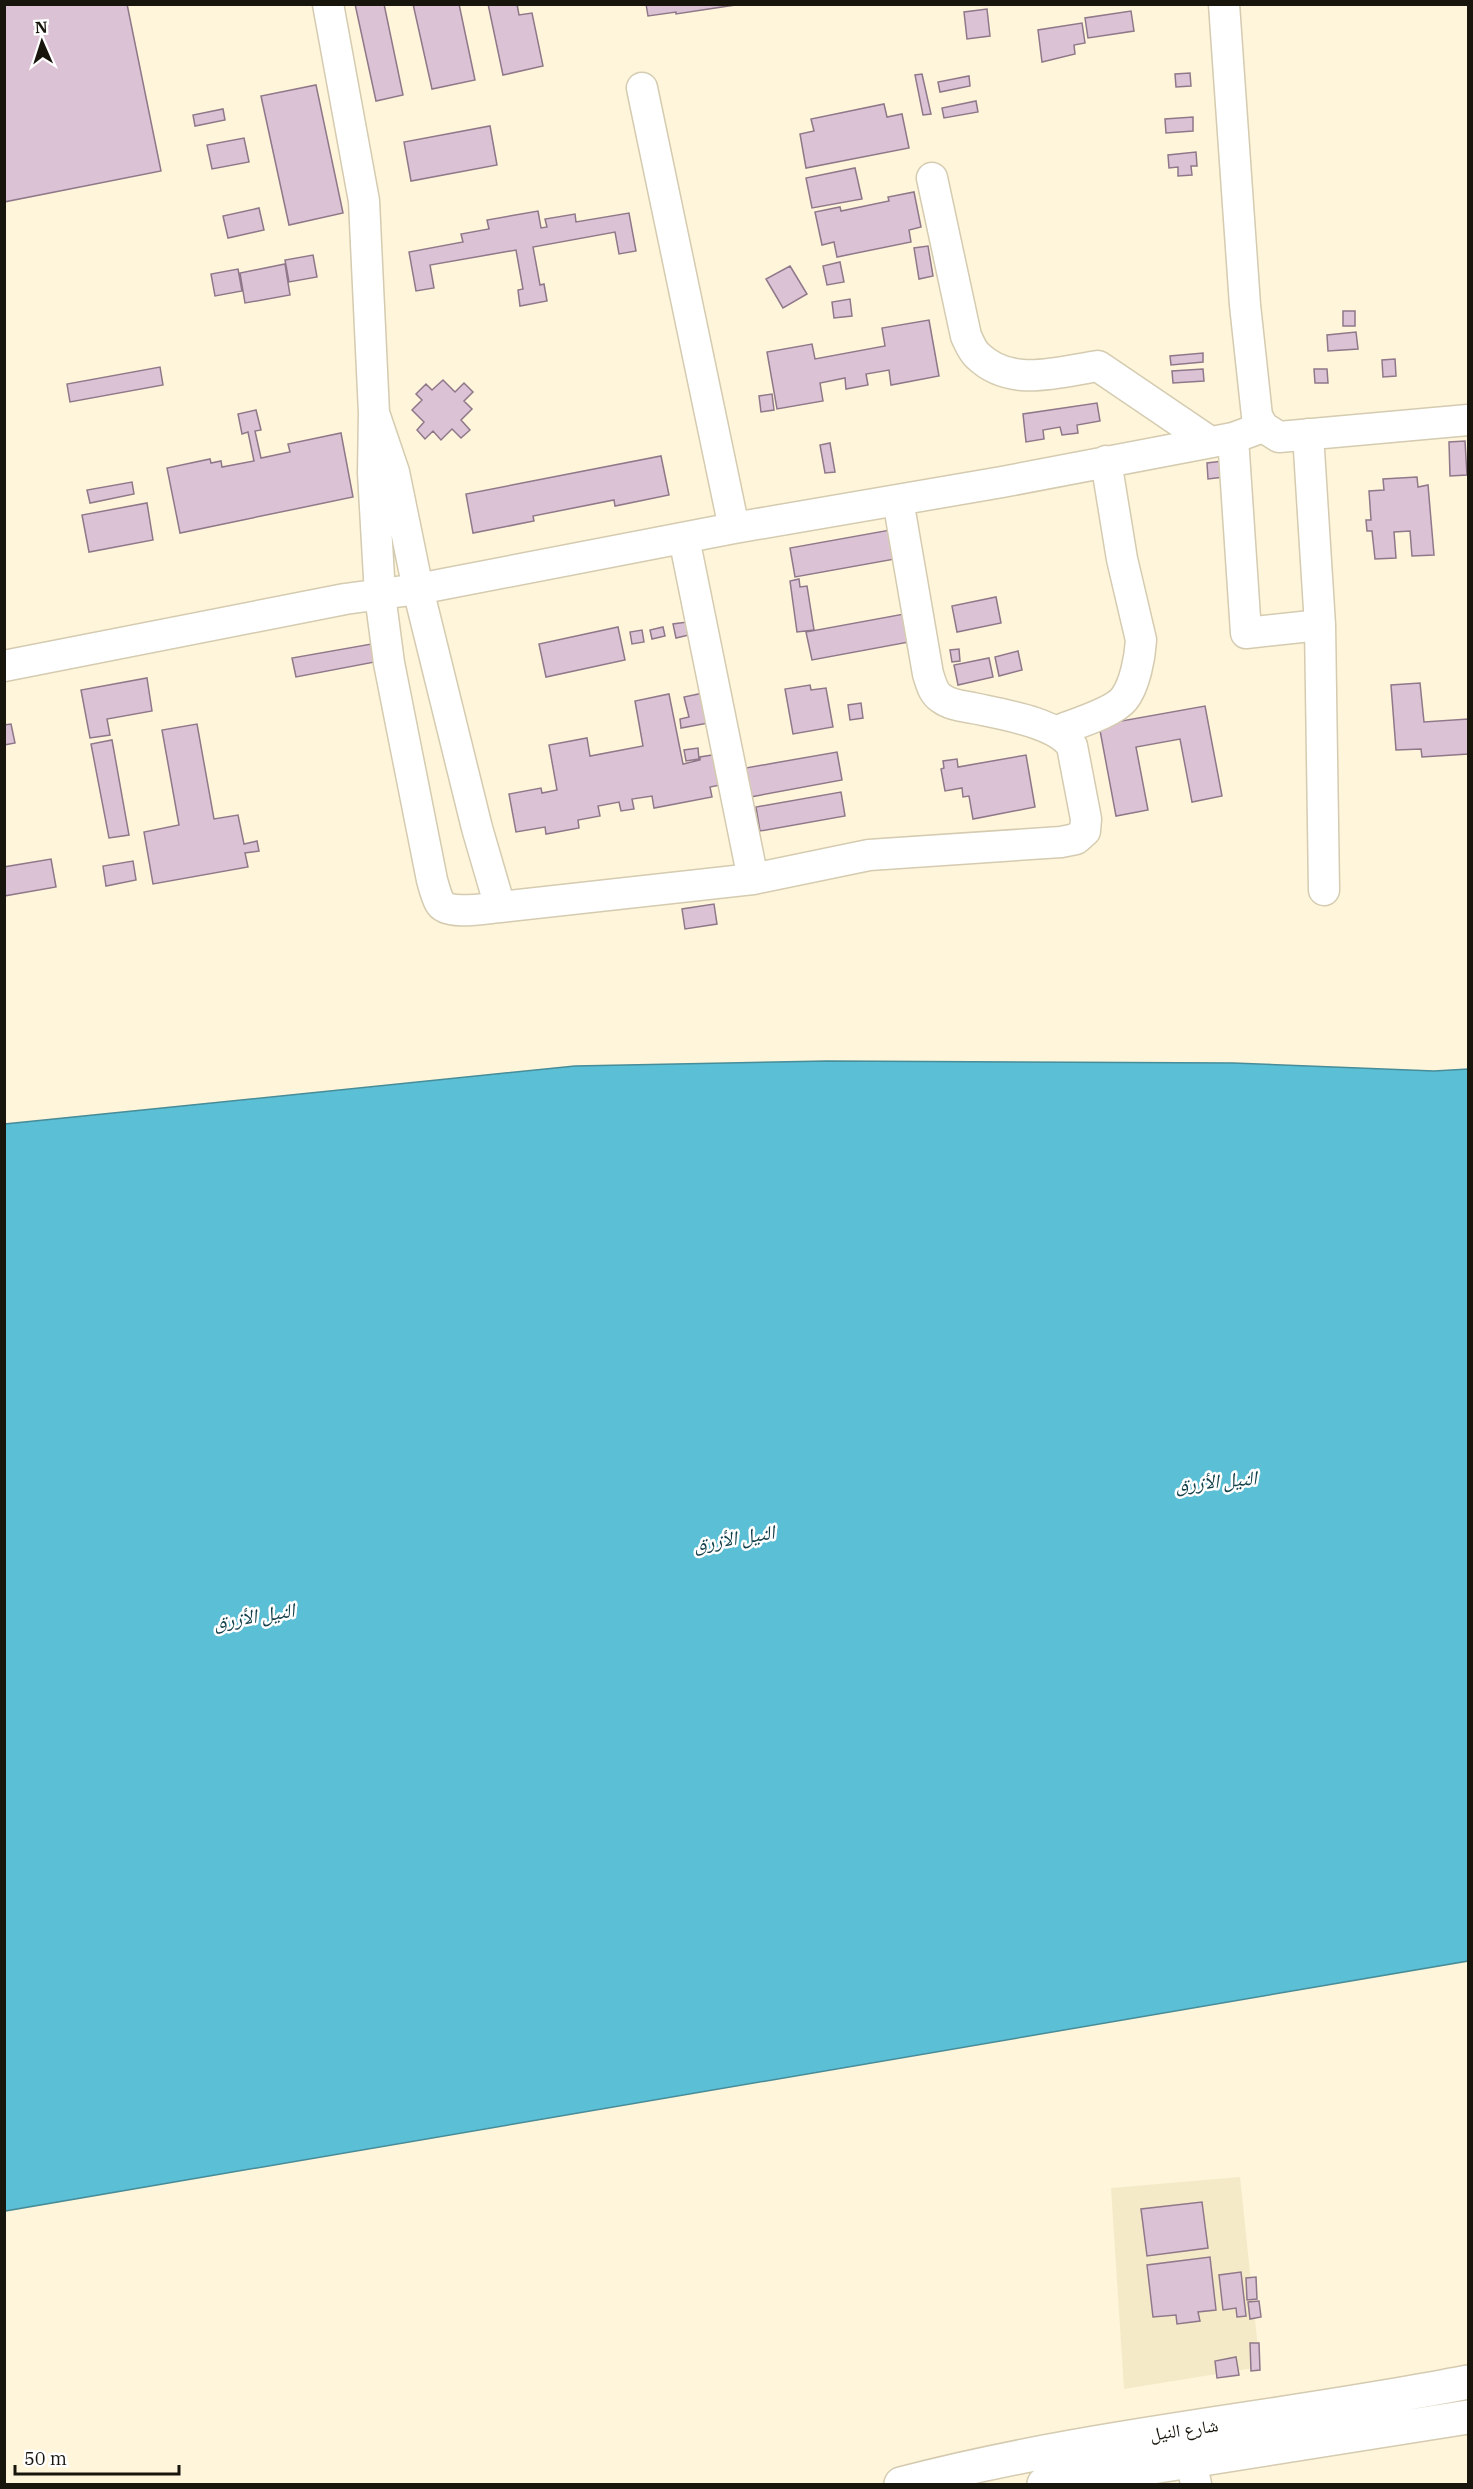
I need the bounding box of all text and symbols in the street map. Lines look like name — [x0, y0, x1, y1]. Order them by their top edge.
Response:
north arrow — [12, 12, 72, 72]
text: N — [34, 17, 48, 37]
water label: النيل الأزرق — [1174, 1463, 1260, 1498]
water label: النيل الأزرق — [692, 1517, 779, 1557]
water label: النيل الأزرق — [212, 1595, 299, 1635]
street label: شارع النيل — [1148, 2413, 1220, 2446]
scale bar — [15, 2438, 178, 2476]
text: 50 m — [24, 2447, 67, 2470]

